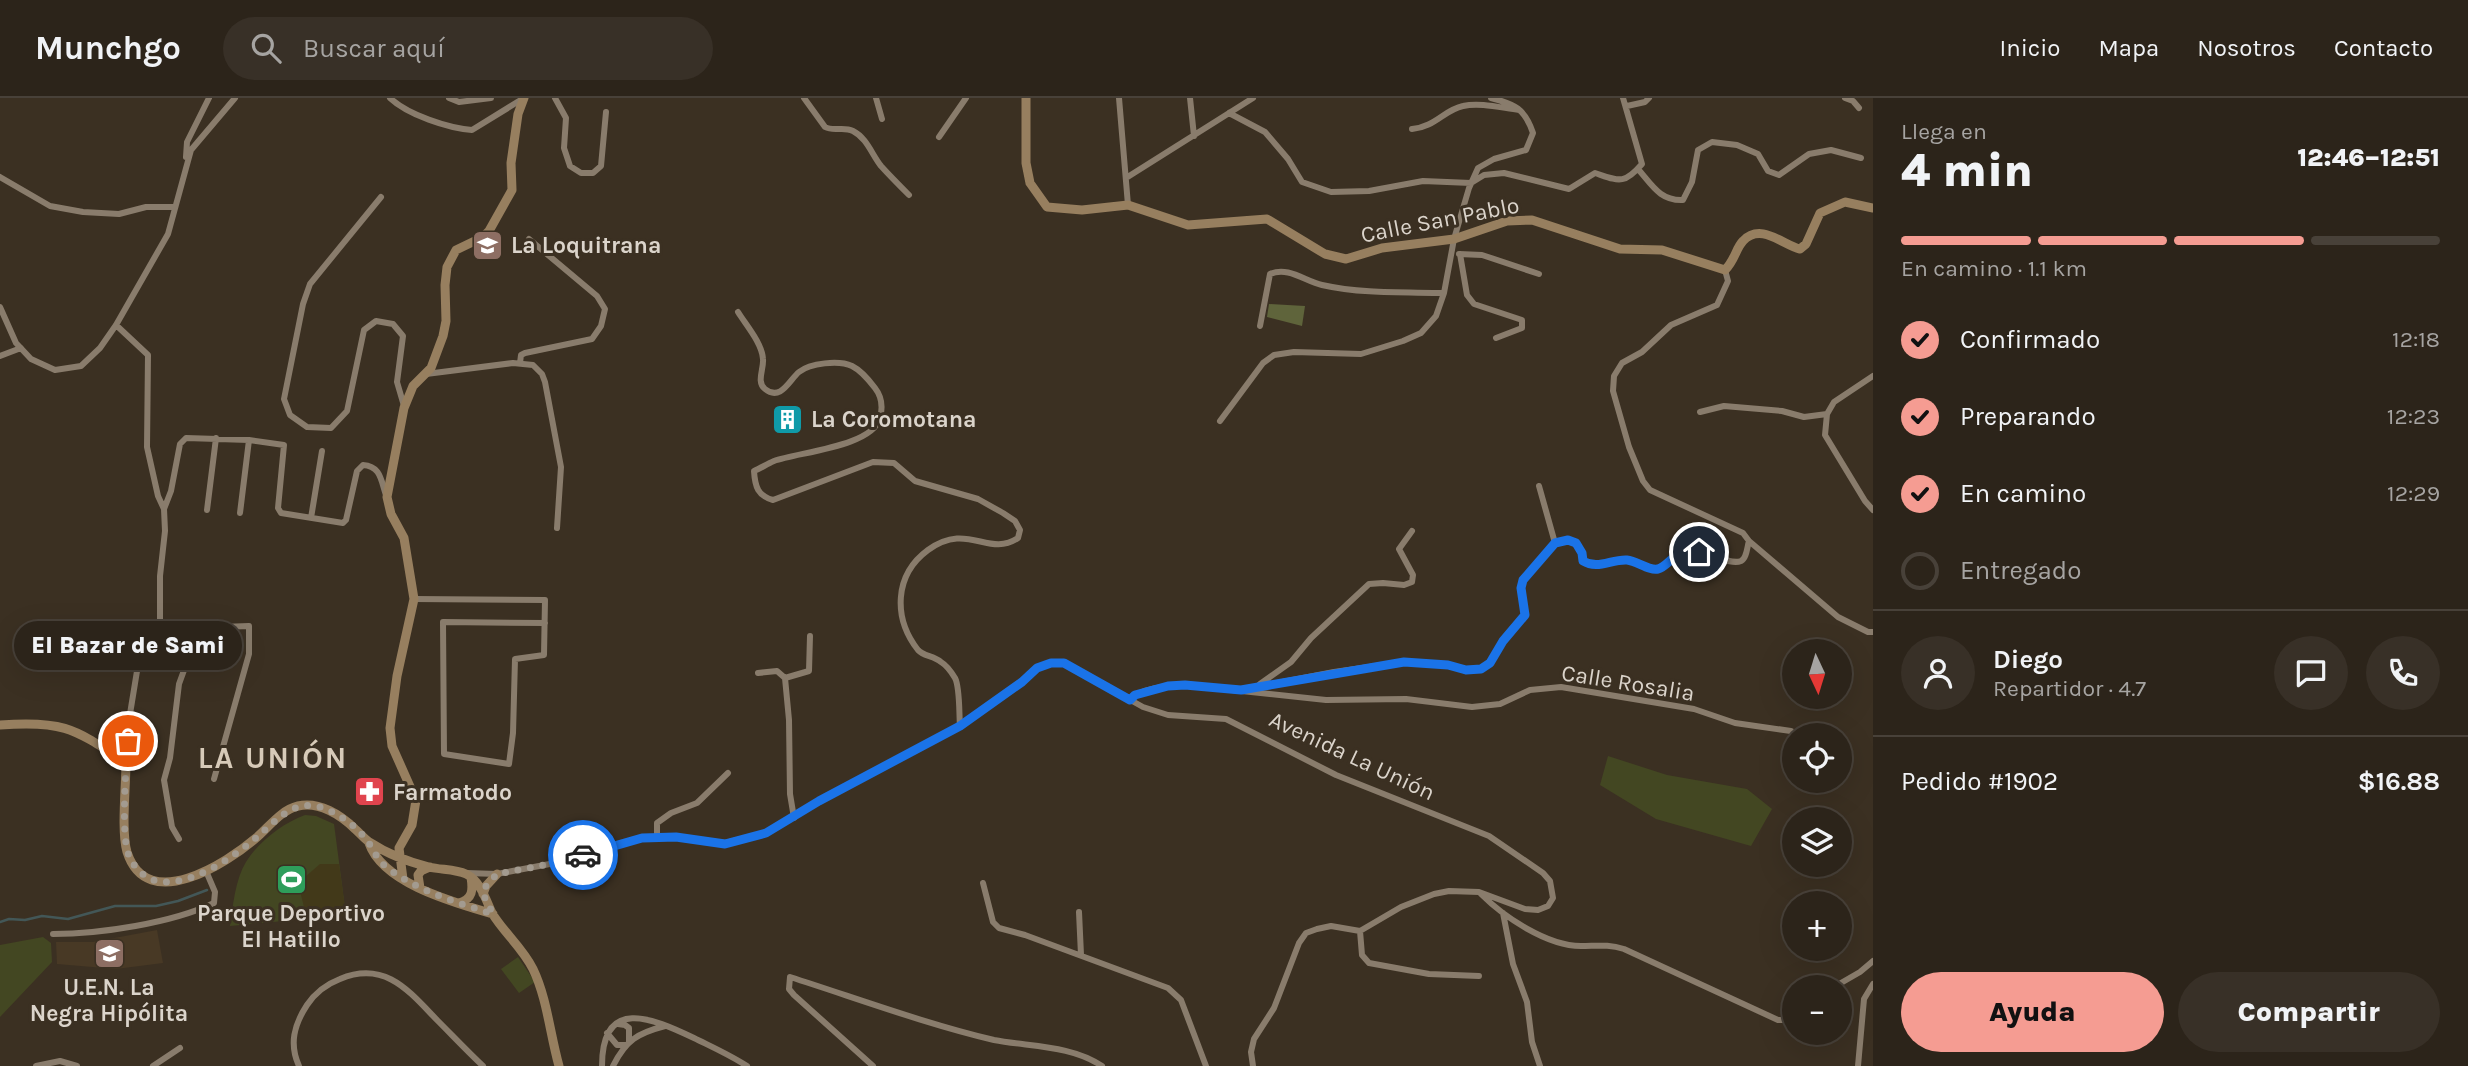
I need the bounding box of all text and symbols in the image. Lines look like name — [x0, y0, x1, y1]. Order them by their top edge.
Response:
search box — [223, 17, 713, 80]
text: Munchgo — [35, 29, 181, 67]
icon: search — [247, 29, 285, 67]
text: Buscar aquí — [303, 33, 445, 64]
text: Inicio — [1999, 34, 2060, 62]
text: Mapa — [2098, 34, 2159, 62]
text: Nosotros — [2197, 34, 2296, 62]
text: Contacto — [2334, 34, 2433, 62]
text: Llega en — [1901, 118, 1987, 145]
text: 12:46–12:51 — [2297, 142, 2440, 173]
text: 4 min — [1901, 144, 2033, 198]
street label: Calle San Pablo — [1358, 191, 1522, 249]
school or university icon: La Loquitrana — [471, 228, 505, 262]
place label: La Loquitrana — [511, 232, 661, 259]
text: En camino · 1.1 km — [1901, 255, 2087, 282]
icon: check — [1901, 321, 1939, 359]
text: Confirmado — [1960, 324, 2100, 355]
text: 12:18 — [2392, 326, 2440, 353]
icon: check — [1901, 398, 1939, 436]
text: Preparando — [1960, 401, 2096, 432]
building icon: La Coromotana — [771, 402, 805, 436]
text: 12:23 — [2387, 403, 2440, 430]
place label: La Coromotana — [811, 406, 976, 433]
icon: check — [1901, 475, 1939, 513]
text: En camino — [1960, 478, 2086, 509]
text: 12:29 — [2387, 480, 2440, 507]
pin — [1669, 522, 1729, 582]
icon: home — [1680, 533, 1718, 571]
text: Entregado — [1960, 555, 2081, 586]
callout: El Bazar de Sami — [14, 622, 242, 671]
text: El Bazar de Sami — [31, 632, 225, 659]
button: person — [1901, 636, 1975, 710]
button: chat — [2274, 636, 2348, 710]
button: phone — [2366, 636, 2440, 710]
north arrow — [1782, 639, 1852, 709]
map controls — [1782, 639, 1852, 1045]
text: Diego — [1993, 644, 2063, 675]
street label: Calle Rosalia — [1560, 659, 1696, 707]
text: Repartidor · 4.7 — [1993, 675, 2146, 702]
street label: Avenida La Unión — [1265, 706, 1439, 806]
pin — [98, 711, 158, 771]
icon: bag — [109, 722, 147, 760]
button: locate — [1782, 723, 1852, 793]
district label: LA UNIÓN — [198, 739, 348, 776]
text: Pedido #1902 — [1901, 766, 2058, 797]
text: $16.88 — [2358, 766, 2440, 797]
pharmacy icon: Farmatodo — [353, 775, 387, 809]
place label: Farmatodo — [393, 779, 512, 806]
button: layers — [1782, 807, 1852, 877]
courier — [548, 820, 618, 890]
icon: car — [564, 836, 602, 874]
sports icon: Parque Deportivo El Hatillo — [274, 862, 308, 896]
button: + — [1782, 891, 1852, 961]
place label: Parque Deportivo El Hatillo — [197, 900, 385, 953]
school or university icon: U.E.N. La Negra Hipólita — [92, 936, 126, 970]
button: Ayuda — [1901, 972, 2164, 1052]
button: Compartir — [2178, 972, 2440, 1052]
place label: U.E.N. La Negra Hipólita — [30, 974, 188, 1027]
button: − — [1782, 975, 1852, 1045]

